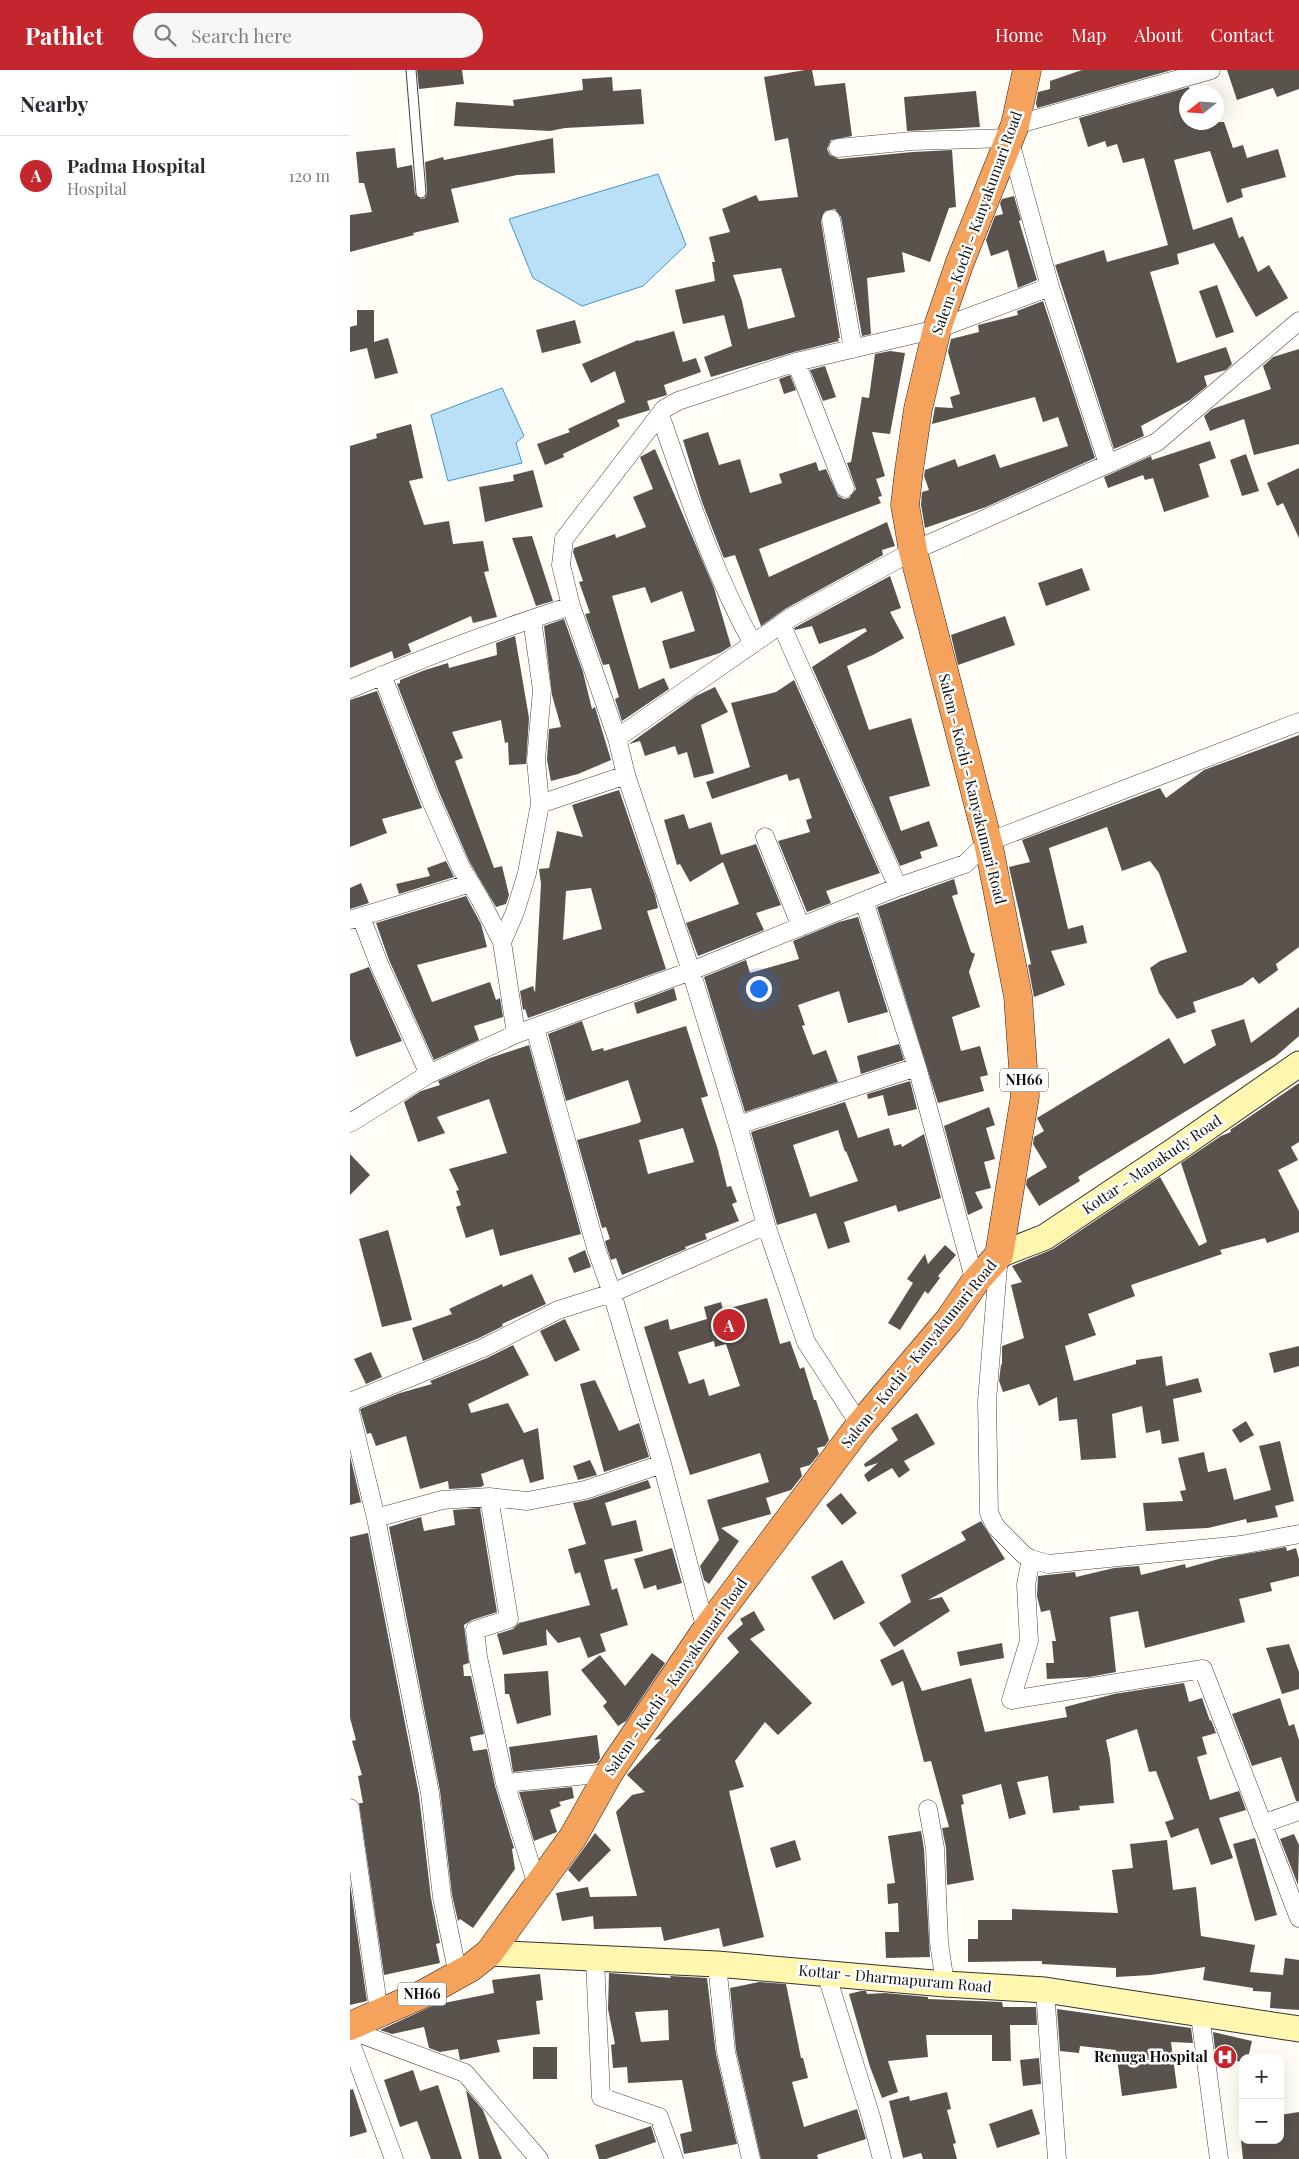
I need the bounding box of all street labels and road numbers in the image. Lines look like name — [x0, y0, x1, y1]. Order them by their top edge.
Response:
street label: Salem - Kochi - Kanyakumari Road — [926, 108, 1026, 337]
street label: Salem - Kochi - Kanyakumari Road — [935, 671, 1011, 906]
road number: NH66 — [1000, 1068, 1048, 1092]
street label: Kottar - Manakudy Road — [1078, 1110, 1225, 1218]
street label: Salem - Kochi - Kanyakumari Road — [836, 1255, 1001, 1452]
street label: Salem - Kochi - Kanyakumari Road — [599, 1573, 751, 1779]
street label: Kottar - Dharmapuram Road — [798, 1960, 993, 1996]
road number: NH66 — [398, 1982, 446, 2006]

